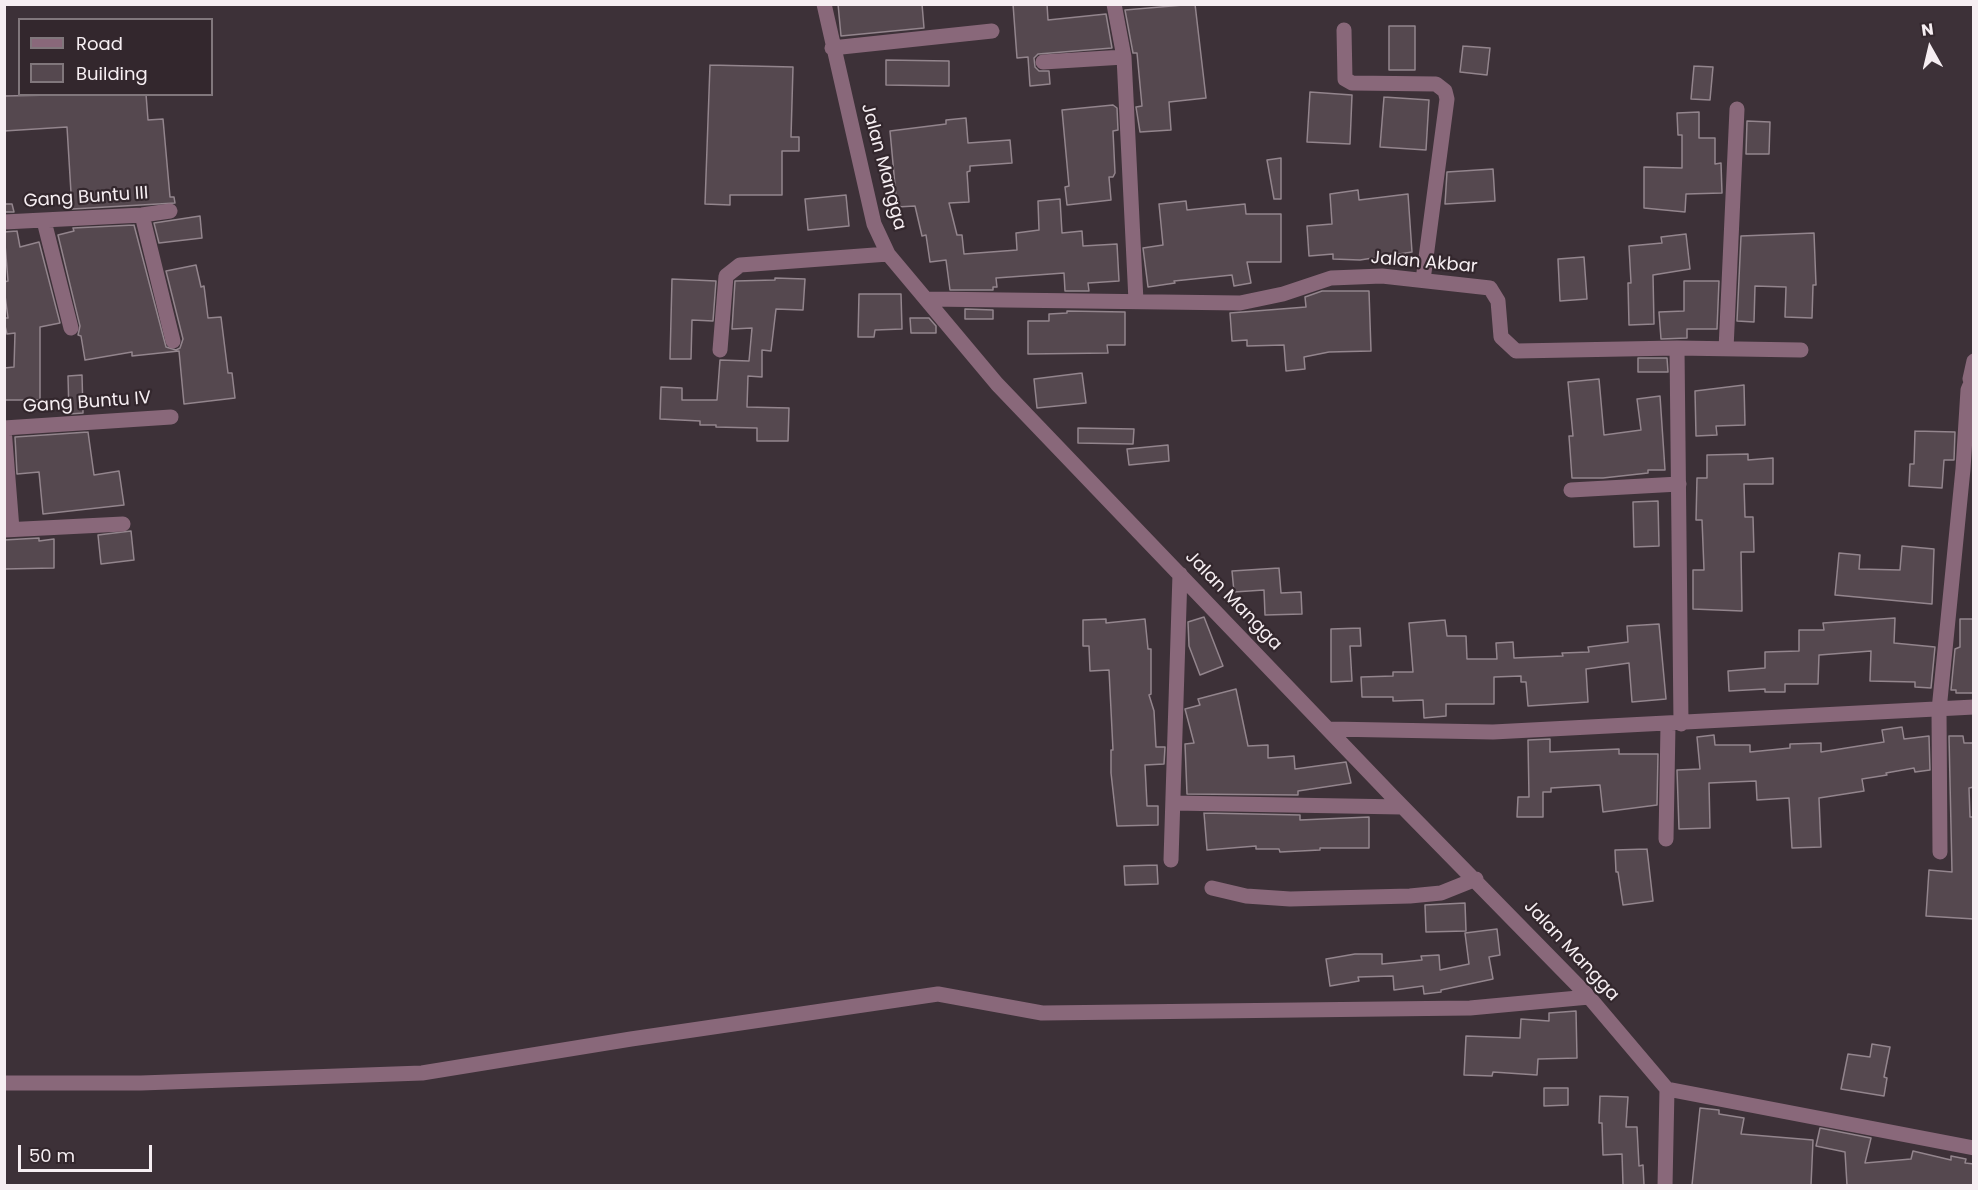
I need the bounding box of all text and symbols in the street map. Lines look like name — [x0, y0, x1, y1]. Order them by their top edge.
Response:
text: N — [1920, 17, 1935, 42]
legend — [18, 18, 213, 96]
north arrow — [1900, 18, 1960, 78]
text: Road — [76, 31, 123, 56]
text: Building — [76, 61, 148, 86]
street label: Jalan Mangga — [856, 101, 910, 233]
street label: Gang Buntu III — [23, 183, 149, 213]
street label: Jalan Akbar — [1370, 248, 1478, 278]
street label: Gang Buntu IV — [22, 388, 152, 418]
street label: Jalan Mangga — [1180, 547, 1286, 655]
street label: Jalan Mangga — [1519, 896, 1623, 1006]
scale bar — [21, 1133, 154, 1171]
text: 50 m — [29, 1143, 75, 1168]

